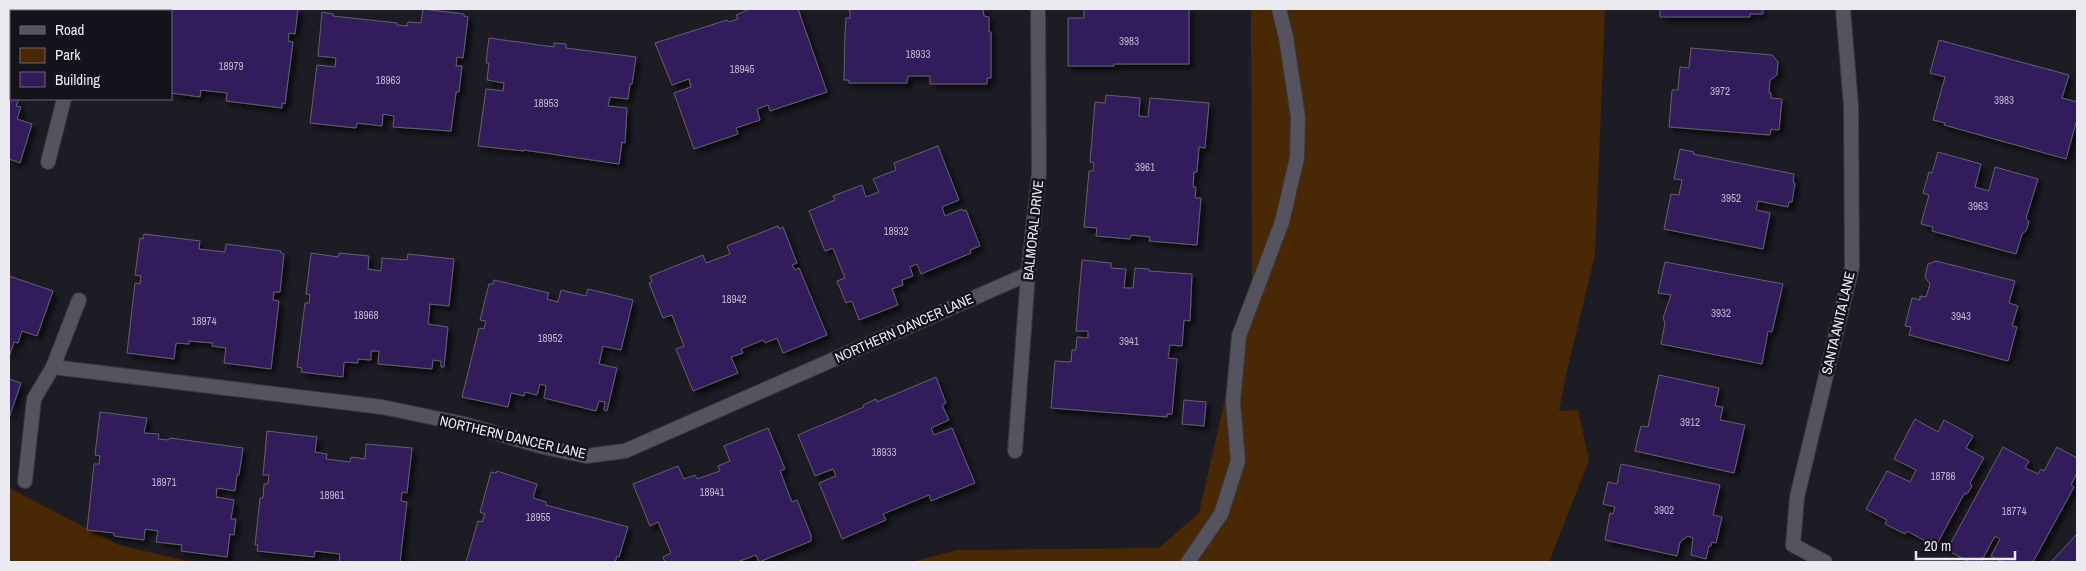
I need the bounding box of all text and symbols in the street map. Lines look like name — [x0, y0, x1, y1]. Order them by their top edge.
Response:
legend — [10, 10, 172, 100]
text: Road — [55, 19, 84, 40]
house number: 3983 — [1119, 34, 1139, 48]
text: Park — [55, 44, 81, 65]
house number: 18933 — [905, 47, 931, 61]
house number: 18979 — [218, 59, 244, 73]
house number: 18945 — [729, 62, 755, 76]
text: Building — [55, 69, 100, 90]
house number: 18963 — [375, 73, 401, 87]
house number: 3972 — [1710, 84, 1730, 98]
house number: 3983 — [1994, 93, 2014, 107]
house number: 18953 — [533, 96, 559, 110]
house number: 3961 — [1135, 160, 1155, 174]
street label: BALMORAL DRIVE — [1019, 179, 1047, 281]
house number: 3952 — [1721, 191, 1741, 205]
house number: 3963 — [1968, 199, 1988, 213]
house number: 18932 — [883, 224, 909, 238]
street label: SANTA ANITA LANE — [1817, 270, 1859, 376]
street label: NORTHERN DANCER LANE — [832, 289, 976, 367]
house number: 18942 — [721, 292, 747, 306]
house number: 3932 — [1711, 306, 1731, 320]
house number: 18968 — [353, 308, 379, 322]
house number: 3943 — [1951, 309, 1971, 323]
house number: 18974 — [191, 314, 217, 328]
house number: 18952 — [537, 331, 563, 345]
house number: 3941 — [1119, 334, 1139, 348]
street label: NORTHERN DANCER LANE — [438, 411, 588, 463]
house number: 3912 — [1680, 415, 1700, 429]
house number: 18933 — [871, 445, 897, 459]
house number: 18786 — [1930, 469, 1956, 483]
house number: 18971 — [151, 475, 177, 489]
house number: 18941 — [699, 485, 725, 499]
house number: 18961 — [319, 488, 345, 502]
house number: 3902 — [1654, 503, 1674, 517]
house number: 18774 — [2001, 504, 2027, 518]
house number: 18955 — [525, 510, 551, 524]
scale bar — [1916, 528, 2015, 560]
text: 20 m — [1924, 535, 1951, 556]

